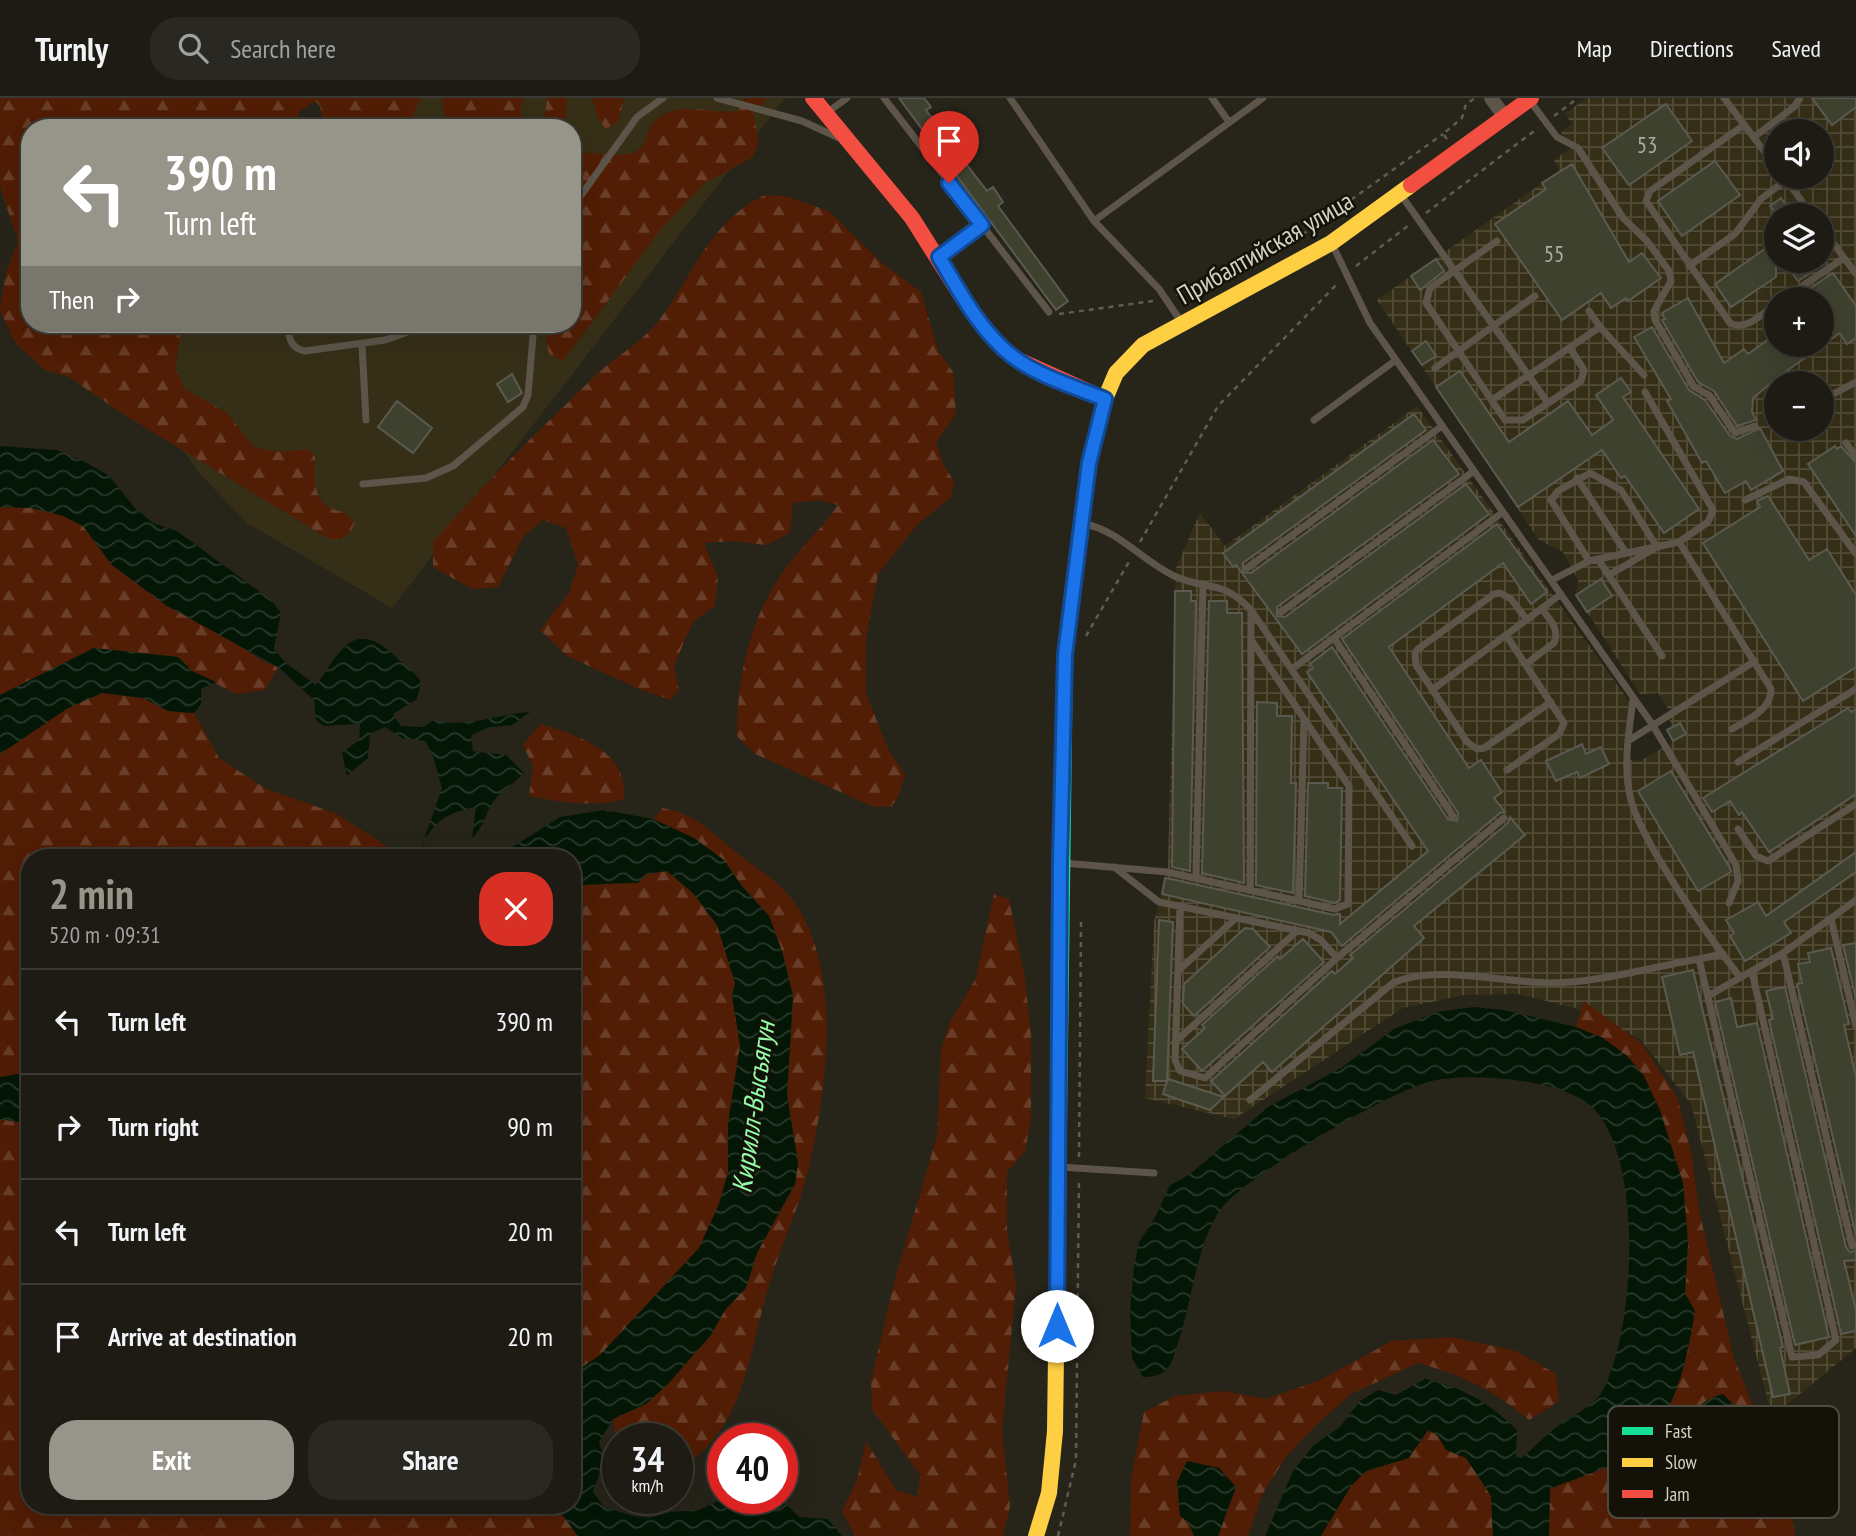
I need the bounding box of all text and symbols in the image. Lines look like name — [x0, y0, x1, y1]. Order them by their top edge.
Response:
search box — [150, 17, 640, 80]
text: Turnly — [35, 27, 108, 70]
icon: search — [174, 29, 212, 67]
text: Search here — [230, 32, 336, 65]
text: Map — [1577, 33, 1612, 64]
text: Directions — [1650, 33, 1734, 64]
text: Saved — [1772, 33, 1821, 64]
pin — [919, 111, 979, 183]
map controls — [1764, 119, 1834, 441]
button: sound — [1764, 119, 1834, 189]
icon: arrive — [930, 122, 968, 160]
house number: 53 — [1637, 130, 1657, 159]
text: 390 m — [164, 140, 277, 204]
icon: left — [49, 147, 140, 238]
street label: Прибалтийская улица — [1171, 184, 1359, 311]
text: Turn left — [164, 202, 256, 244]
button: layers — [1764, 203, 1834, 273]
house number: 55 — [1544, 239, 1564, 268]
icon: right — [108, 280, 146, 318]
text: Then — [49, 283, 94, 316]
button: + — [1764, 287, 1834, 357]
button: − — [1764, 371, 1834, 441]
text: 2 min — [49, 866, 134, 921]
button: close — [479, 872, 553, 946]
text: 520 m · 09:31 — [49, 920, 161, 949]
icon: left — [49, 1003, 87, 1041]
text: Turn left — [108, 1005, 186, 1038]
text: 390 m — [495, 1005, 553, 1038]
water label: Кирилл-Высъягун — [722, 1016, 783, 1195]
icon: right — [49, 1108, 87, 1146]
text: Turn right — [108, 1110, 199, 1143]
text: 90 m — [507, 1110, 553, 1143]
icon: left — [49, 1213, 87, 1251]
text: Turn left — [108, 1215, 186, 1248]
text: 20 m — [507, 1215, 553, 1248]
position arrow — [1020, 1289, 1094, 1363]
icon: arrive — [49, 1318, 87, 1356]
text: Arrive at destination — [108, 1320, 297, 1353]
text: 20 m — [507, 1320, 553, 1353]
legend — [1608, 1406, 1839, 1518]
text: Fast — [1665, 1419, 1693, 1443]
button: Exit — [49, 1420, 294, 1500]
button: Share — [308, 1420, 553, 1500]
speed limit sign: 40 — [707, 1423, 798, 1514]
text: 34 — [631, 1436, 664, 1482]
text: Slow — [1665, 1450, 1698, 1474]
text: km/h — [632, 1474, 663, 1497]
text: Jam — [1664, 1482, 1690, 1506]

